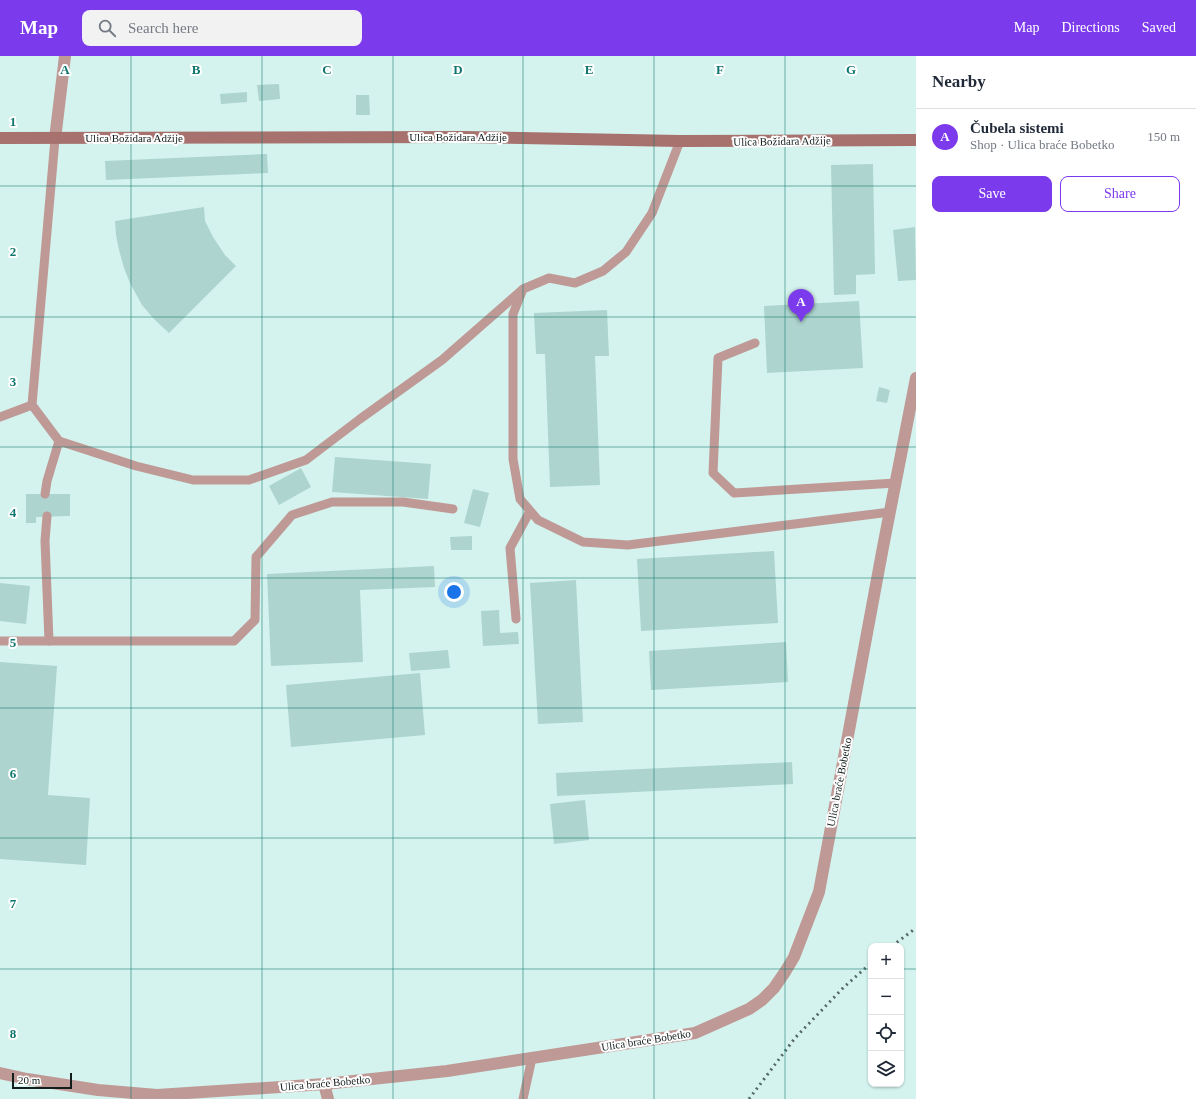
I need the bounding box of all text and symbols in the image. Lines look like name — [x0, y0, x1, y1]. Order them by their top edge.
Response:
search box — [82, 10, 362, 46]
text: Map — [20, 17, 58, 38]
icon: search — [96, 17, 118, 39]
text: Search here — [128, 20, 198, 36]
text: Map — [1014, 20, 1039, 35]
text: Directions — [1061, 20, 1120, 35]
text: Saved — [1142, 20, 1176, 35]
text: A — [60, 62, 70, 77]
text: B — [192, 62, 201, 77]
text: C — [322, 62, 332, 77]
text: D — [453, 62, 463, 77]
text: E — [585, 62, 593, 77]
text: F — [716, 62, 724, 77]
text: G — [846, 62, 856, 77]
text: Nearby — [932, 72, 986, 91]
text: 1 — [10, 114, 16, 129]
text: Čubela sistemi — [970, 120, 1064, 136]
text: A — [940, 129, 950, 144]
text: 150 m — [1147, 129, 1180, 144]
street label: Ulica Božidara Adžije — [409, 131, 507, 143]
street label: Ulica Božidara Adžije — [85, 132, 183, 144]
street label: Ulica Božidara Adžije — [733, 134, 831, 148]
text: Shop · Ulica braće Bobetko — [970, 137, 1114, 152]
button: Save — [932, 176, 1052, 212]
button: Share — [1060, 176, 1180, 212]
text: 2 — [10, 244, 16, 259]
pin: A — [788, 289, 814, 322]
text: 3 — [10, 374, 17, 389]
text: 4 — [10, 505, 17, 520]
your location — [444, 582, 464, 602]
text: 5 — [10, 635, 17, 650]
street label: Ulica braće Bobetko — [824, 736, 854, 828]
text: 6 — [10, 766, 17, 781]
text: 7 — [10, 896, 17, 911]
map controls — [868, 943, 904, 1087]
button: + — [868, 943, 904, 979]
button: − — [868, 979, 904, 1015]
button: locate — [868, 1015, 904, 1051]
text: 8 — [10, 1026, 17, 1041]
street label: Ulica braće Bobetko — [600, 1027, 692, 1053]
button: layers — [868, 1051, 904, 1087]
scale bar — [12, 1071, 72, 1090]
street label: Ulica braće Bobetko — [279, 1073, 371, 1093]
text: 20 m — [18, 1074, 40, 1086]

